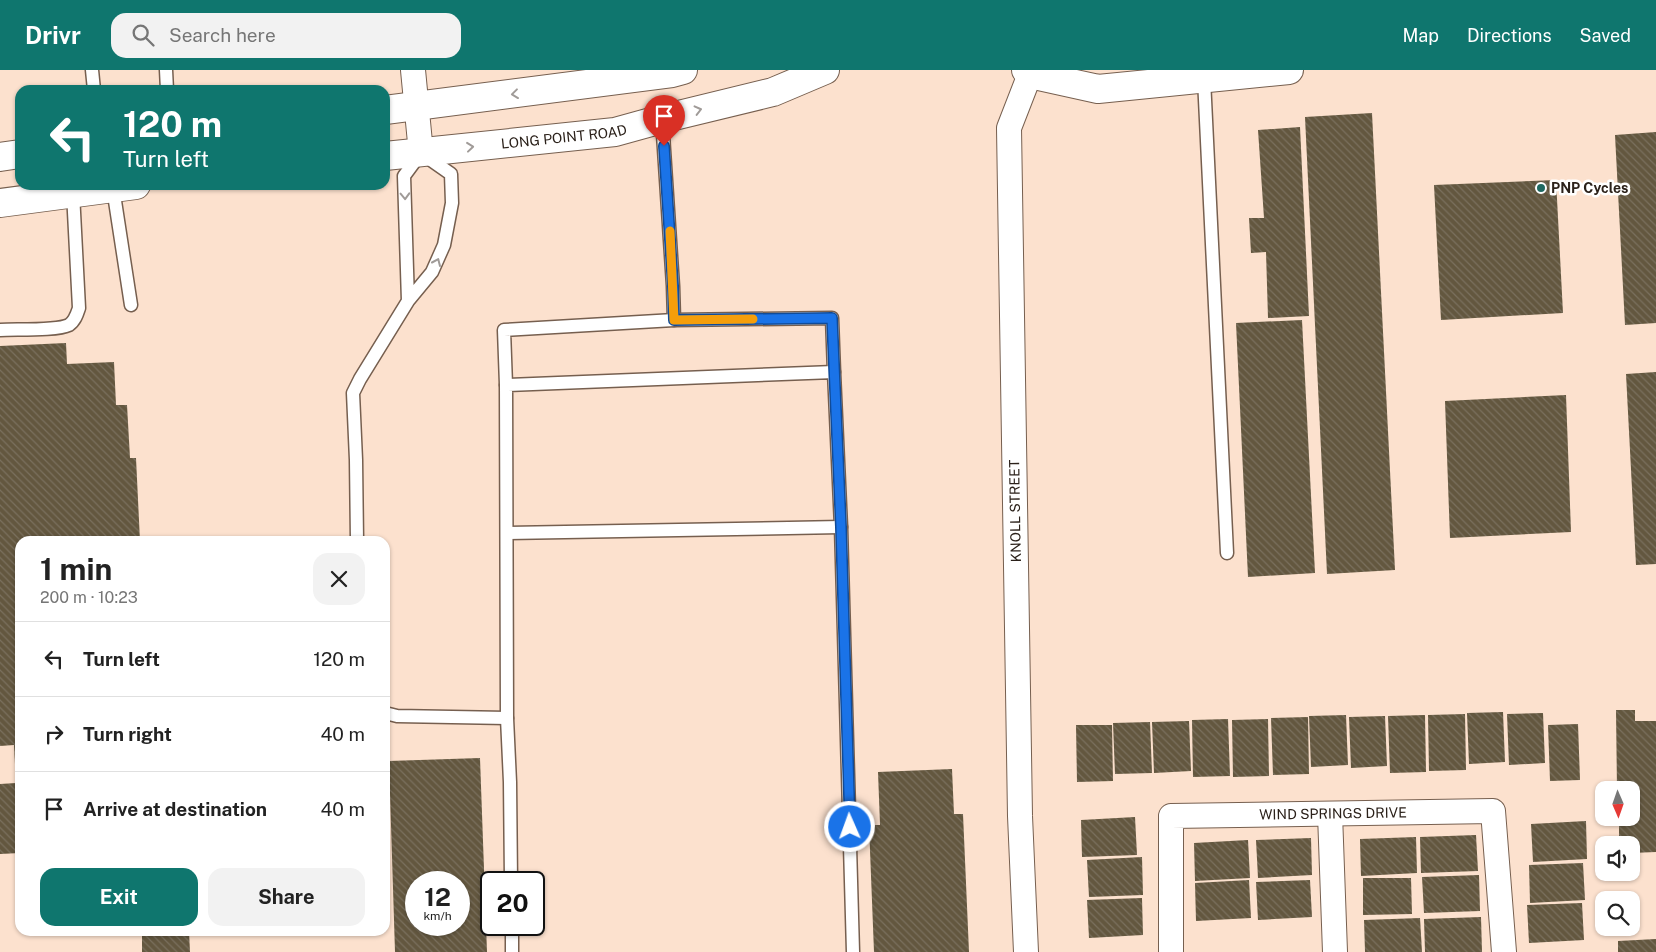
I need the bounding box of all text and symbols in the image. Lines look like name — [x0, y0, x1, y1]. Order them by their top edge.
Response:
search box — [111, 13, 461, 58]
text: Drivr — [25, 21, 81, 49]
icon: search — [129, 21, 157, 49]
text: Search here — [169, 24, 276, 46]
text: Map — [1402, 25, 1439, 46]
text: Directions — [1467, 25, 1552, 46]
text: Saved — [1580, 25, 1631, 46]
one-way arrow — [511, 88, 519, 99]
pin — [643, 95, 685, 146]
icon: arrive — [650, 102, 678, 130]
text: 120 m — [123, 104, 222, 145]
icon: left — [40, 105, 105, 170]
one-way arrow — [694, 105, 703, 116]
street label: LONG POINT ROAD — [500, 121, 629, 152]
one-way arrow — [466, 142, 474, 153]
text: Turn left — [123, 146, 209, 172]
place label: PNP Cycles — [1551, 180, 1628, 196]
marker: PNP Cycles — [1535, 182, 1547, 194]
one-way arrow — [399, 192, 410, 200]
one-way arrow — [430, 258, 441, 267]
street label: KNOLL STREET — [1006, 459, 1024, 563]
text: 1 min — [40, 551, 112, 587]
button: close — [313, 553, 365, 605]
text: 200 m · 10:23 — [40, 588, 138, 607]
icon: left — [40, 645, 68, 673]
text: Turn left — [83, 648, 160, 670]
text: 120 m — [313, 648, 365, 670]
icon: right — [40, 720, 68, 748]
text: Turn right — [83, 723, 172, 745]
text: 40 m — [320, 723, 365, 745]
north arrow — [1595, 781, 1640, 826]
map controls — [1595, 781, 1640, 936]
icon: arrive — [40, 795, 68, 823]
text: Arrive at destination — [83, 798, 267, 820]
text: 40 m — [320, 798, 365, 820]
position arrow — [823, 800, 875, 852]
street label: WIND SPRINGS DRIVE — [1259, 804, 1407, 823]
button: sound — [1595, 836, 1640, 881]
button: Exit — [40, 868, 198, 926]
button: Share — [208, 868, 365, 926]
speed limit sign: 20 — [480, 871, 545, 936]
text: 12 — [424, 882, 451, 912]
button: search — [1595, 891, 1640, 936]
text: km/h — [423, 909, 452, 923]

